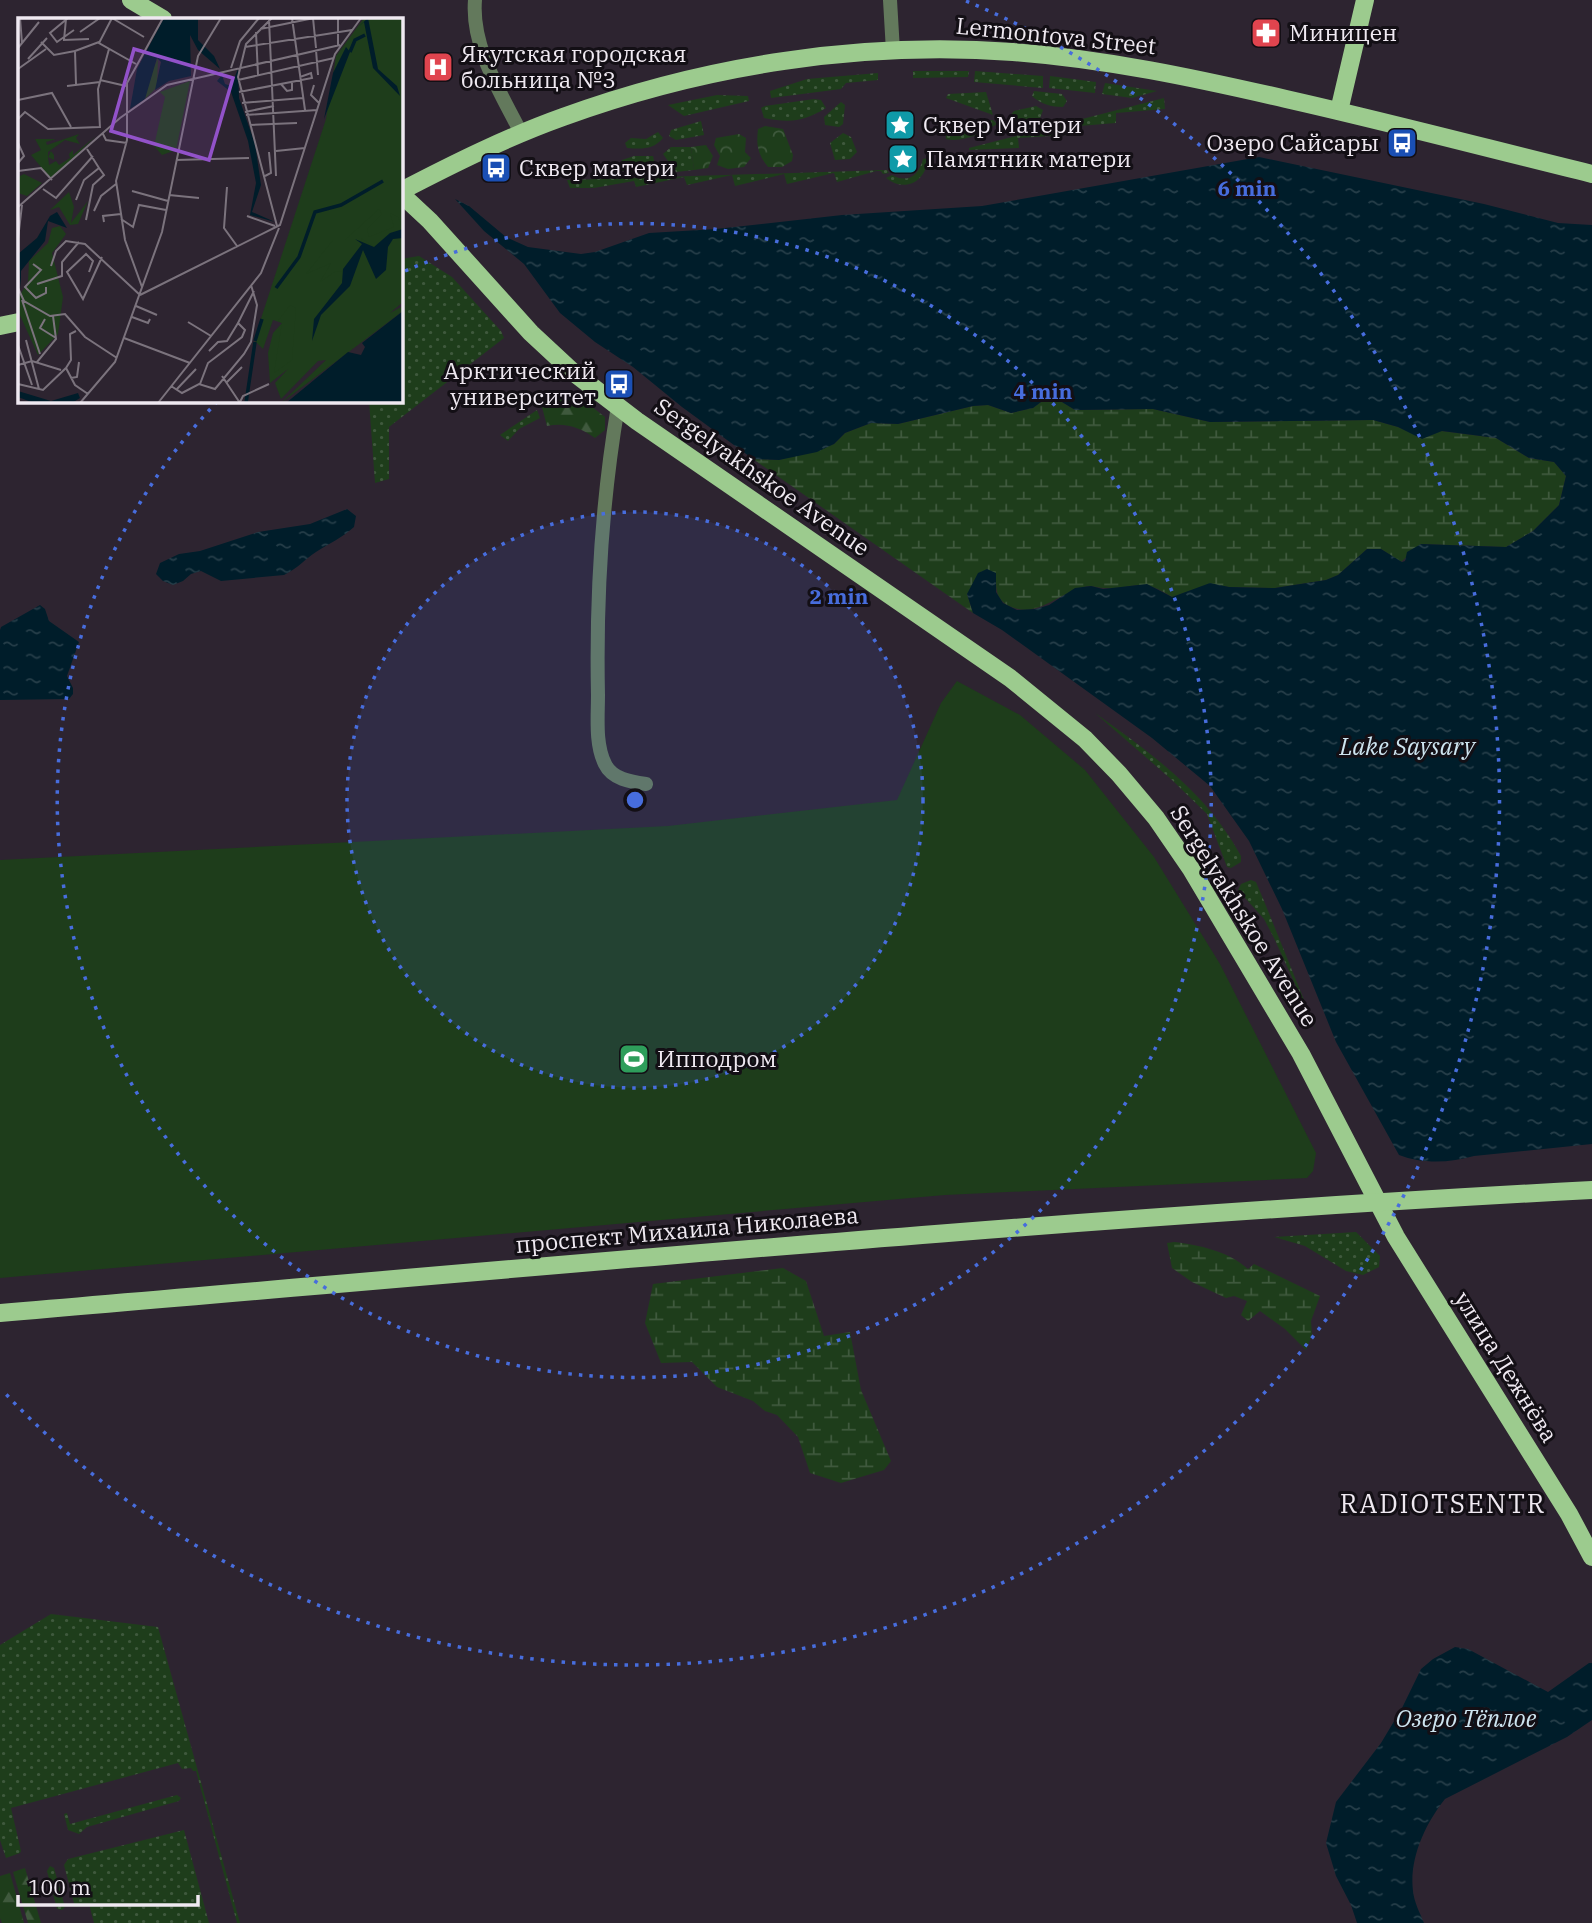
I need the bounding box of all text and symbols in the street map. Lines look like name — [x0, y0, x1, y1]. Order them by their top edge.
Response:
street label: Lermontova Street — [955, 10, 1158, 60]
pharmacy icon: Миницен — [1249, 16, 1283, 50]
place label: Миницен — [1289, 17, 1397, 47]
inset map — [18, 18, 402, 402]
place label: Якутская городская больница №3 — [461, 38, 687, 94]
hospital icon: Якутская городская больница №3 — [421, 50, 455, 84]
place icon: Сквер Матери — [883, 108, 917, 142]
place label: Сквер Матери — [923, 109, 1082, 139]
bus stop icon: Озеро Сайсары — [1385, 126, 1419, 160]
place label: Озеро Сайсары — [1207, 127, 1379, 157]
place icon: Памятник матери — [886, 142, 920, 176]
place label: Памятник матери — [926, 143, 1132, 173]
bus stop icon: Сквер матери — [479, 151, 513, 185]
place label: Сквер матери — [519, 152, 675, 182]
text: 6 min — [1218, 174, 1276, 202]
place label: Арктический университет — [443, 355, 596, 411]
bus stop icon: Арктический университет — [602, 367, 636, 401]
text: 4 min — [1014, 377, 1072, 405]
street label: Sergelyakhskoe Avenue — [649, 390, 876, 562]
text: 2 min — [810, 582, 868, 610]
water label: Lake Saysary — [1338, 730, 1477, 762]
centre of rings — [623, 788, 647, 812]
street label: Sergelyakhskoe Avenue — [1164, 799, 1325, 1032]
sports icon: Ипподром — [617, 1042, 651, 1076]
place label: Ипподром — [657, 1043, 777, 1073]
street label: проспект Михаила Николаева — [514, 1199, 860, 1259]
street label: улица Дежнёва — [1448, 1285, 1565, 1448]
district label: RADIOTSENTR — [1340, 1486, 1546, 1520]
water label: Озеро Тёплое — [1396, 1702, 1537, 1734]
scale bar — [18, 1864, 198, 1908]
text: 100 m — [28, 1873, 91, 1901]

